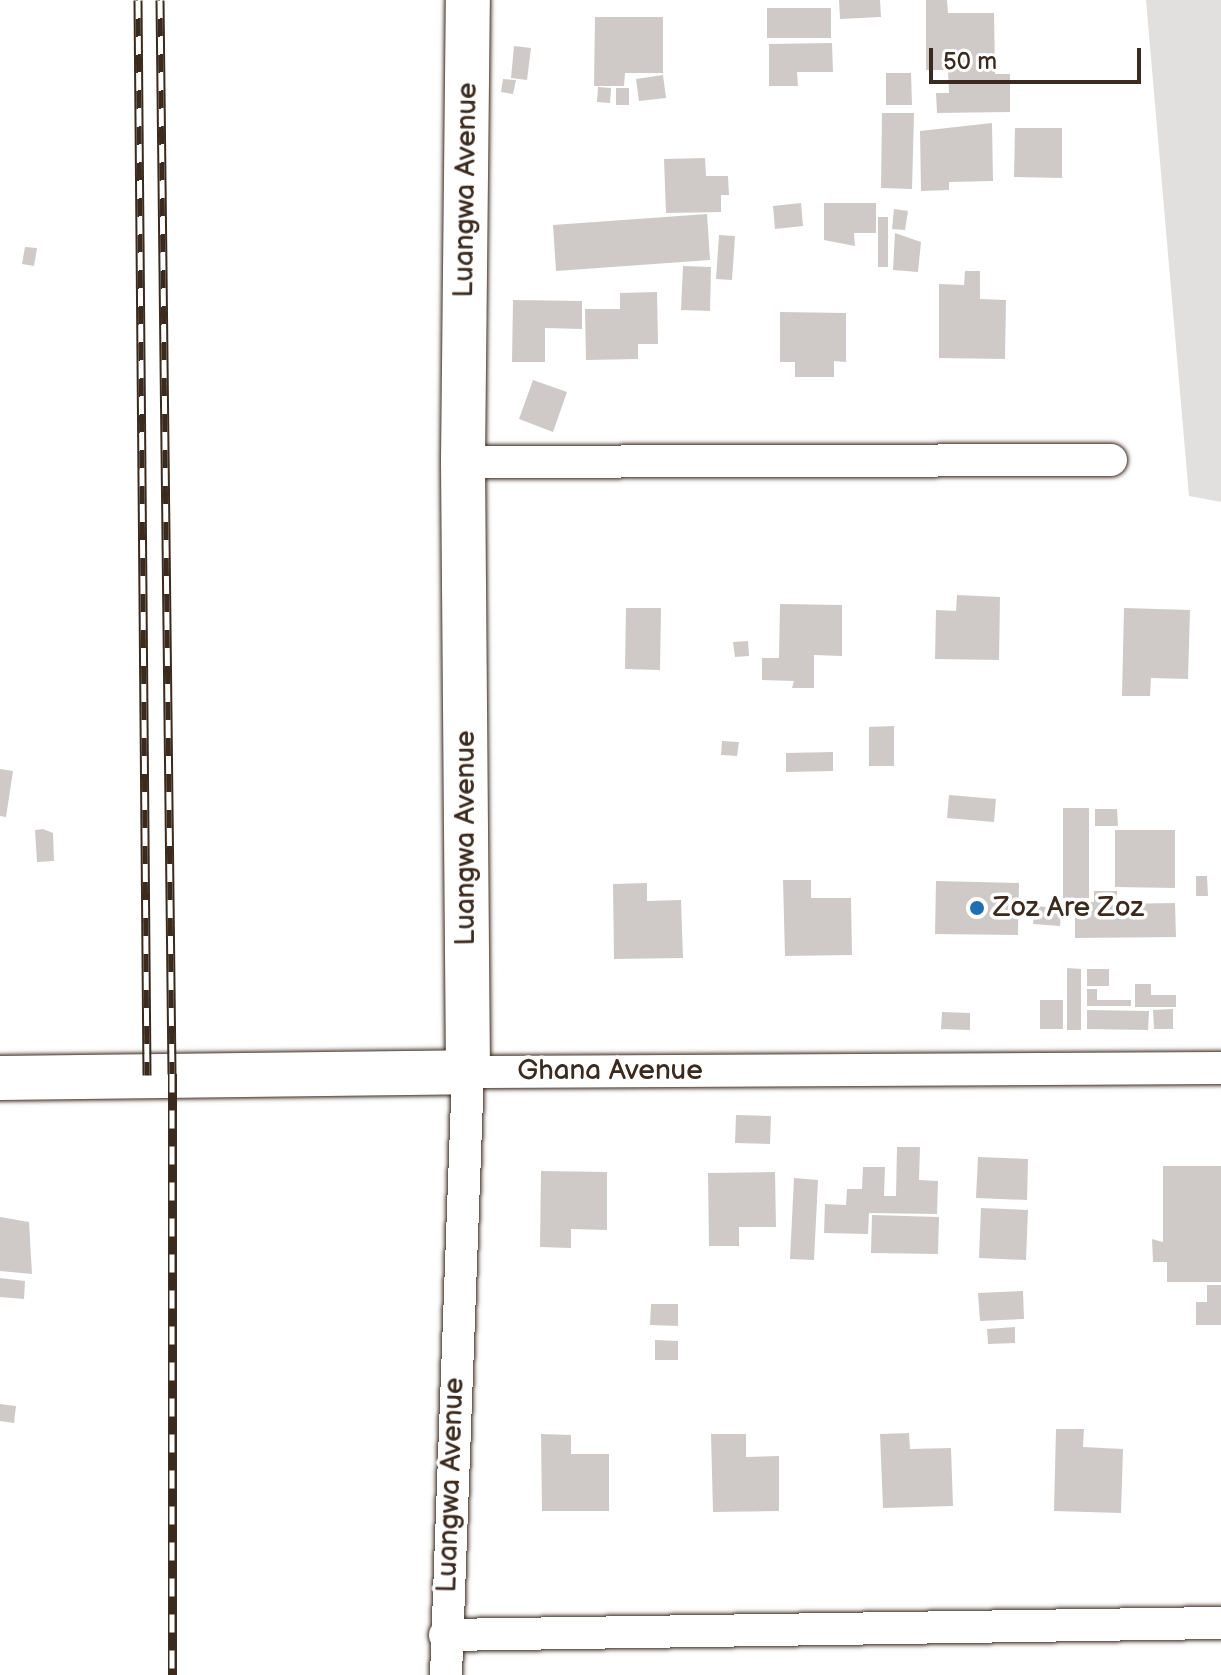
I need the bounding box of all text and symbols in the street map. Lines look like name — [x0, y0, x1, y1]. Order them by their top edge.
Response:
scale bar — [933, 32, 1145, 82]
text: 50 m — [943, 47, 997, 76]
street label: Luangwa Avenue — [447, 82, 485, 298]
street label: Luangwa Avenue — [449, 730, 483, 946]
place label: Zoz Are Zoz — [993, 891, 1144, 925]
marker: Zoz Are Zoz — [968, 899, 986, 917]
street label: Ghana Avenue — [517, 1054, 703, 1088]
street label: Luangwa Avenue — [430, 1377, 472, 1593]

